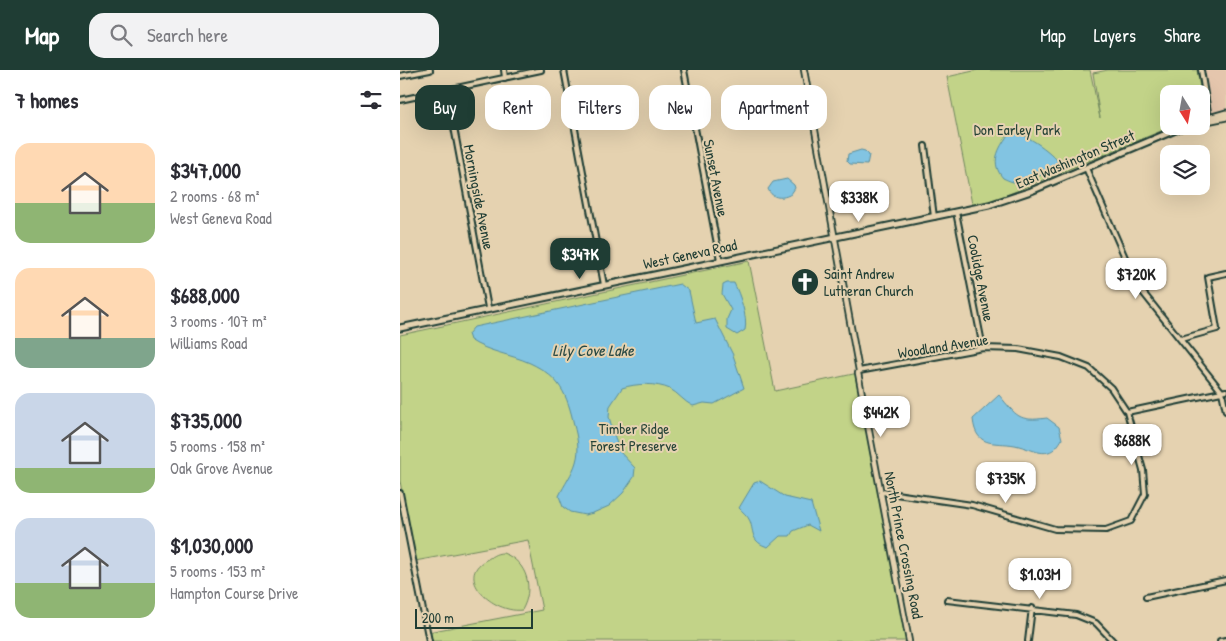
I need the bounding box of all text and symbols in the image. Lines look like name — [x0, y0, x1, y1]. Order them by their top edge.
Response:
search box — [89, 13, 439, 58]
text: Map — [25, 19, 59, 51]
icon: search — [107, 21, 135, 49]
text: Search here — [147, 22, 228, 48]
text: Map — [1040, 23, 1066, 48]
text: Layers — [1094, 23, 1136, 48]
text: Share — [1164, 23, 1201, 48]
chip: Buy — [415, 85, 475, 130]
chip: Rent — [485, 85, 551, 130]
chip: Filters — [561, 85, 639, 130]
chip: New — [649, 85, 711, 130]
chip: Apartment — [721, 85, 827, 130]
north arrow — [1160, 85, 1210, 135]
map controls — [1160, 85, 1210, 195]
text: 7 homes — [15, 86, 78, 115]
icon: filters — [357, 86, 385, 114]
park label: Don Earley Park — [974, 119, 1060, 140]
street label: East Washington Street — [1012, 124, 1138, 194]
street label: Sunset Avenue — [698, 138, 734, 218]
street label: Morningside Avenue — [459, 143, 499, 251]
button: layers — [1160, 145, 1210, 195]
text: $347,000 — [170, 156, 241, 185]
icon: home — [55, 163, 115, 223]
pin: $338K — [824, 180, 894, 223]
text: 2 rooms · 68 m² — [170, 185, 259, 207]
text: $338K — [840, 186, 878, 208]
text: West Geneva Road — [170, 207, 272, 229]
street label: Coolidge Avenue — [962, 233, 1000, 323]
street label: West Geneva Road — [641, 234, 739, 274]
pin: $347K — [545, 238, 615, 280]
text: $347K — [561, 243, 599, 265]
pin: $720K — [1101, 258, 1171, 300]
place label: Saint Andrew Lutheran Church — [824, 263, 913, 301]
text: $720K — [1116, 263, 1156, 285]
church icon: Saint Andrew Lutheran Church — [790, 267, 820, 297]
text: $688,000 — [170, 281, 240, 310]
icon: home — [55, 288, 115, 348]
text: 3 rooms · 107 m² — [170, 310, 267, 332]
street label: Woodland Avenue — [896, 328, 990, 364]
text: Williams Road — [170, 332, 247, 354]
water label: Lily Cove Lake — [552, 339, 634, 361]
pin: $442K — [846, 396, 916, 438]
text: $442K — [863, 401, 899, 423]
text: $735,000 — [170, 406, 242, 435]
icon: home — [55, 413, 115, 473]
park label: Timber Ridge Forest Preserve — [590, 418, 677, 456]
pin: $688K — [1097, 424, 1167, 466]
text: $688K — [1114, 429, 1150, 451]
text: 5 rooms · 158 m² — [170, 435, 265, 457]
text: Oak Grove Avenue — [170, 457, 273, 479]
pin: $735K — [971, 462, 1041, 504]
text: $735K — [987, 467, 1025, 489]
street label: North Prince Crossing Road — [879, 470, 929, 621]
text: $1,030,000 — [170, 531, 253, 560]
icon: home — [55, 538, 115, 598]
pin: $1.03M — [999, 558, 1081, 600]
text: 5 rooms · 153 m² — [170, 560, 265, 582]
text: $1.03M — [1019, 563, 1061, 585]
text: Hampton Course Drive — [170, 582, 298, 604]
scale bar — [415, 606, 532, 629]
text: 200 m — [422, 608, 454, 627]

